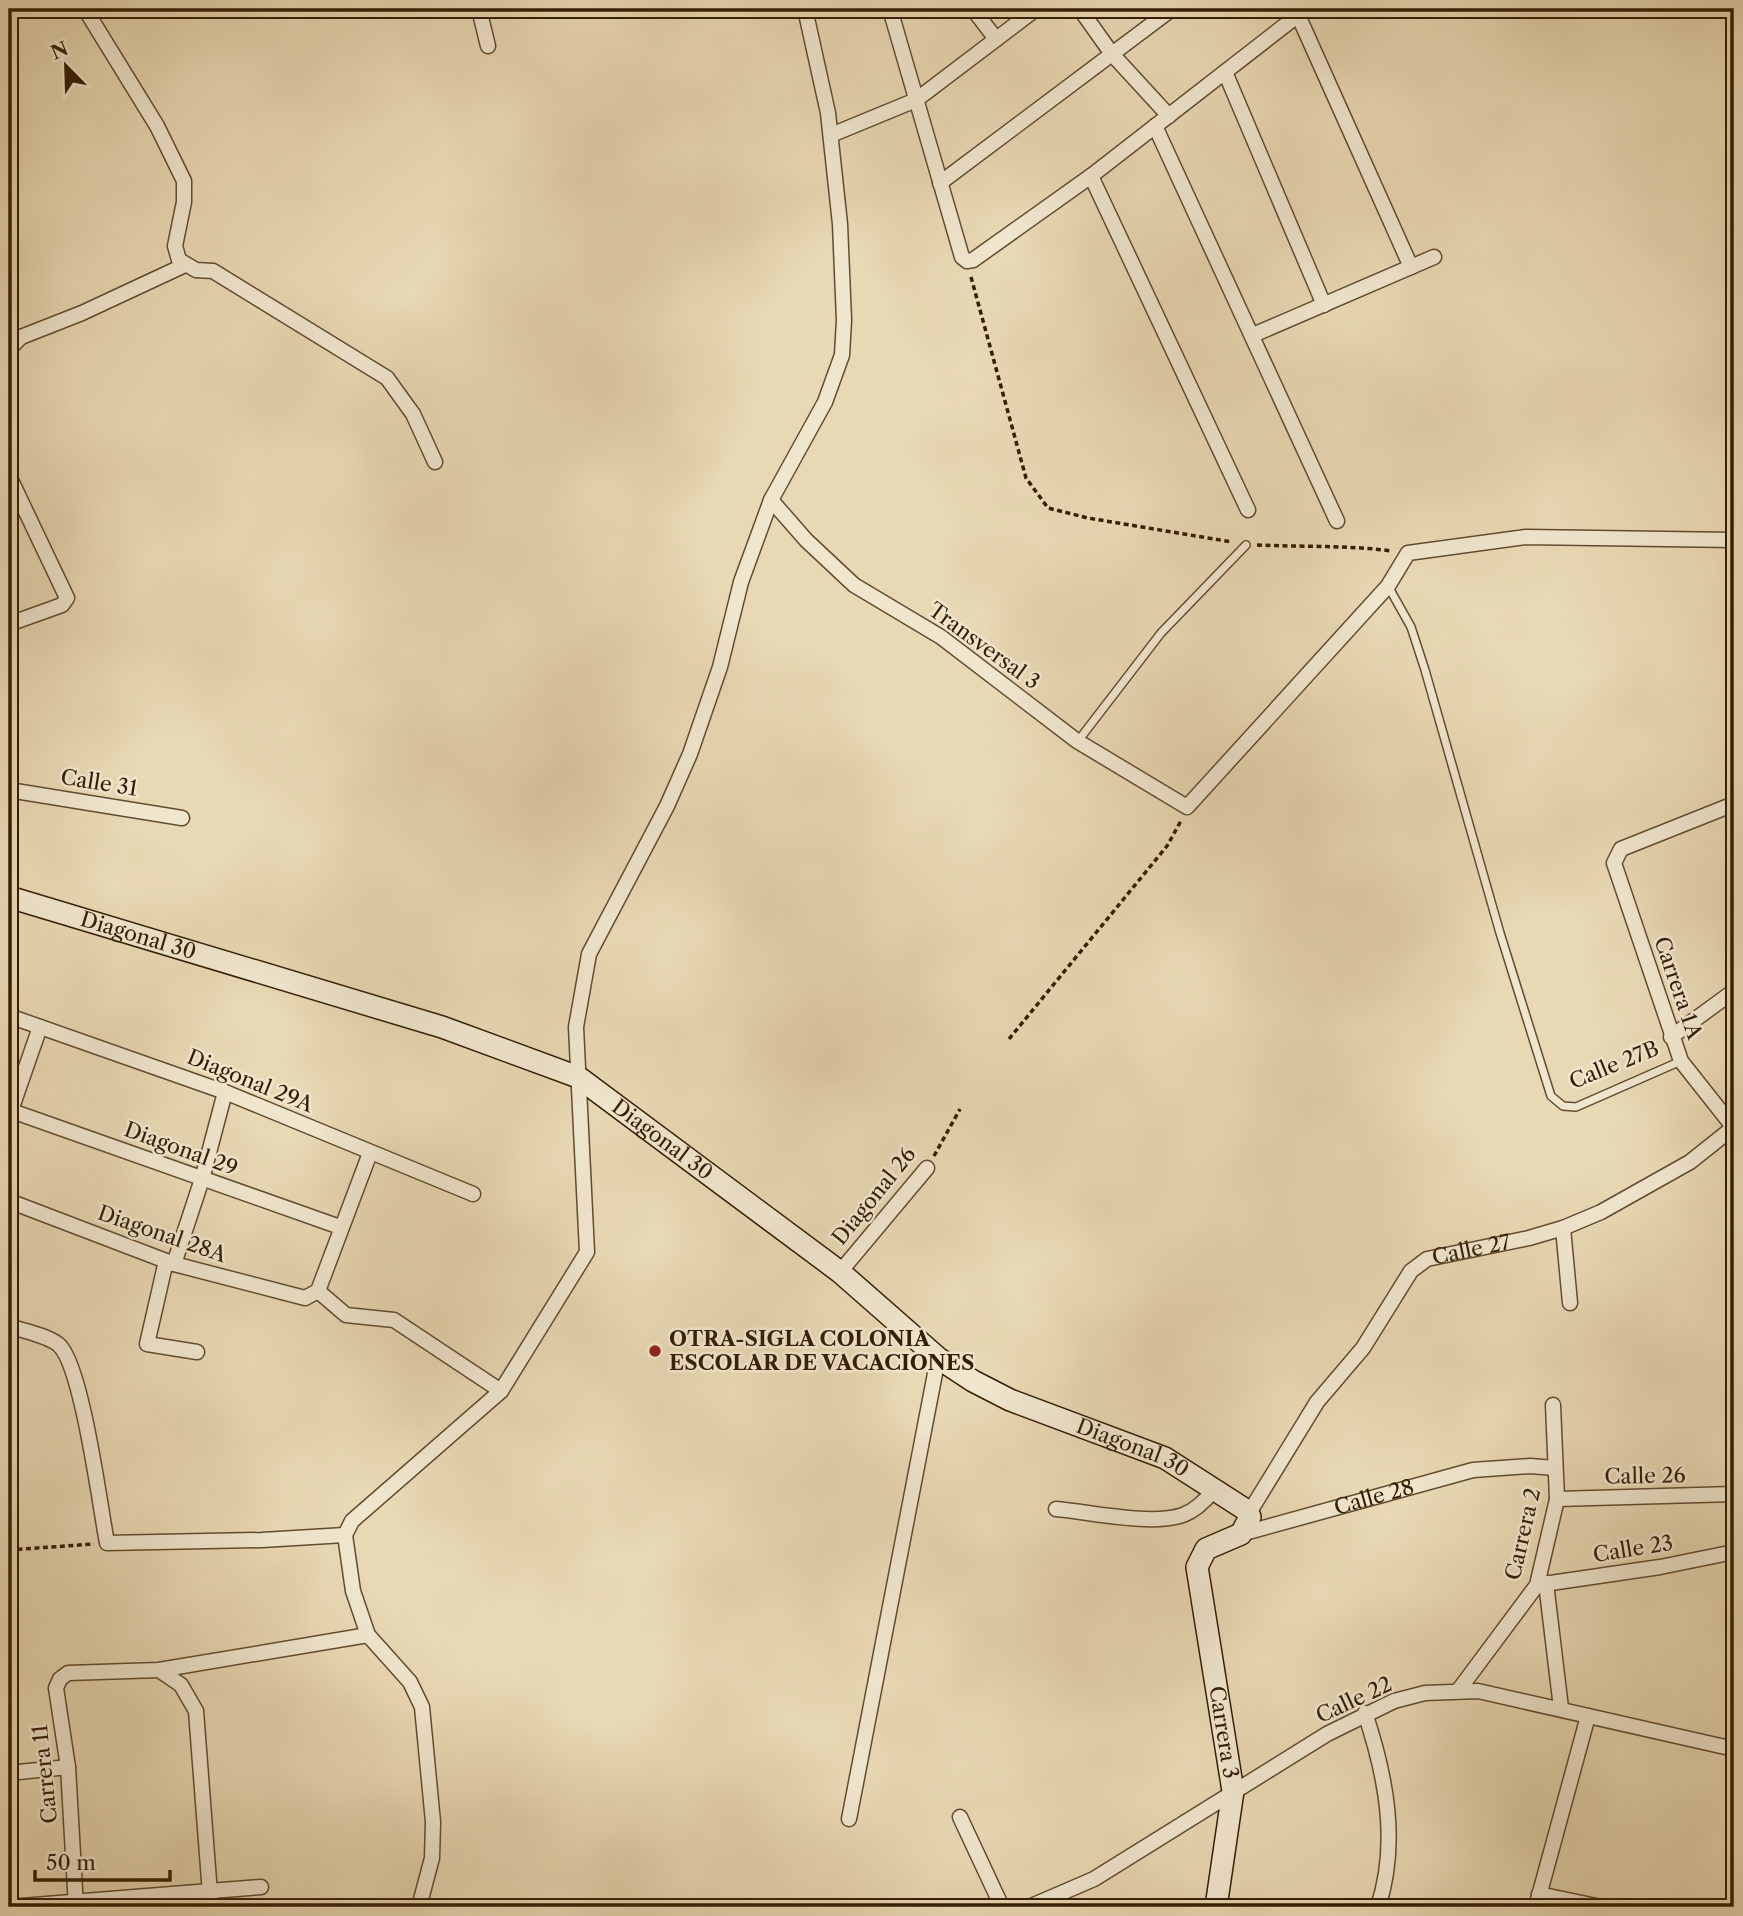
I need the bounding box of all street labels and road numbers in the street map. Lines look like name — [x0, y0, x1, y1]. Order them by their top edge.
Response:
street label: Transversal 3 — [924, 597, 1045, 694]
street label: Calle 31 — [59, 764, 139, 801]
street label: Diagonal 30 — [78, 906, 199, 964]
street label: Carrera 1A — [1649, 933, 1708, 1043]
street label: Calle 27B — [1565, 1035, 1662, 1094]
street label: Diagonal 29A — [184, 1044, 317, 1117]
street label: Diagonal 30 — [607, 1094, 718, 1185]
street label: Diagonal 29 — [121, 1116, 241, 1181]
street label: Diagonal 26 — [827, 1142, 921, 1250]
street label: Diagonal 28A — [95, 1200, 230, 1267]
street label: Calle 27 — [1430, 1229, 1513, 1270]
street label: Diagonal 30 — [1073, 1413, 1194, 1482]
street label: Calle 26 — [1604, 1462, 1686, 1489]
street label: Calle 28 — [1331, 1474, 1417, 1520]
street label: Carrera 2 — [1500, 1485, 1545, 1582]
street label: Calle 23 — [1591, 1530, 1675, 1567]
street label: Calle 22 — [1312, 1671, 1396, 1728]
street label: Carrera 3 — [1204, 1684, 1244, 1780]
street label: Carrera 11 — [27, 1723, 62, 1825]

